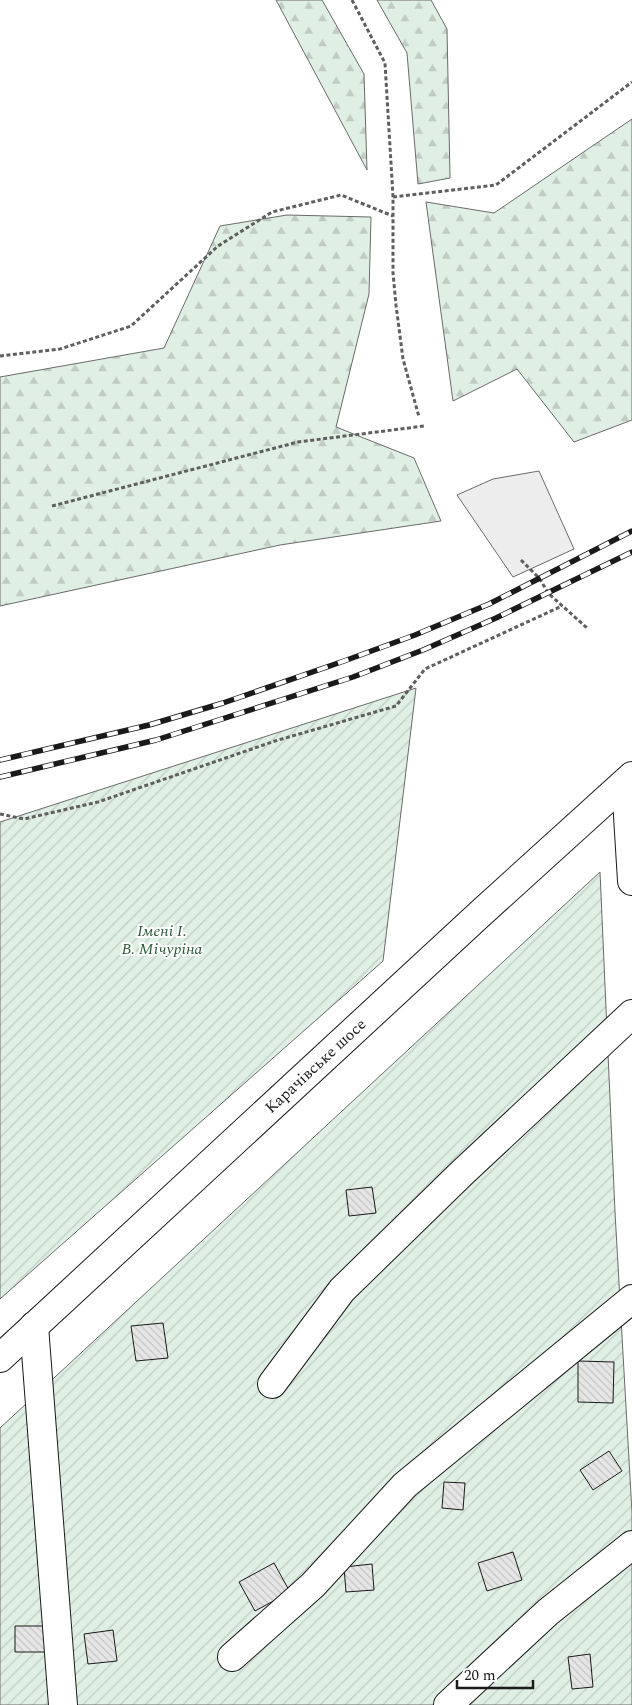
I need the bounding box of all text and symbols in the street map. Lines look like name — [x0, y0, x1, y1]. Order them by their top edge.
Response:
park label: Імені І. В. Мічуріна — [122, 919, 202, 961]
street label: Карачівське шосе — [259, 1013, 372, 1119]
scale bar — [457, 1658, 533, 1690]
text: 20 m — [464, 1664, 496, 1687]

